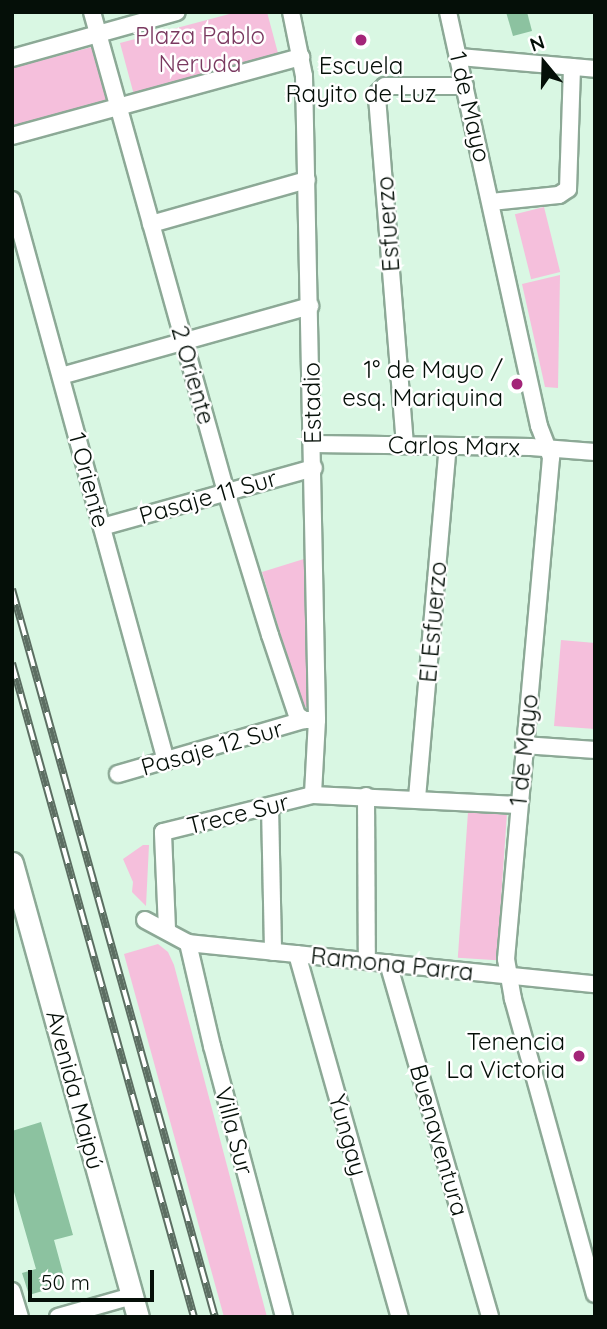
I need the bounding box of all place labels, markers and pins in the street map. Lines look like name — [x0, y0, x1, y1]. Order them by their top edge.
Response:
marker: Escuela Rayito de Luz — [353, 32, 369, 48]
place label: Escuela Rayito de Luz — [285, 52, 437, 108]
place label: 1° de Mayo / esq. Mariquina — [342, 356, 503, 412]
marker: 1° de Mayo / esq. Mariquina — [509, 376, 525, 392]
place label: Tenencia La Victoria — [446, 1028, 565, 1084]
marker: Tenencia La Victoria — [571, 1048, 587, 1064]

